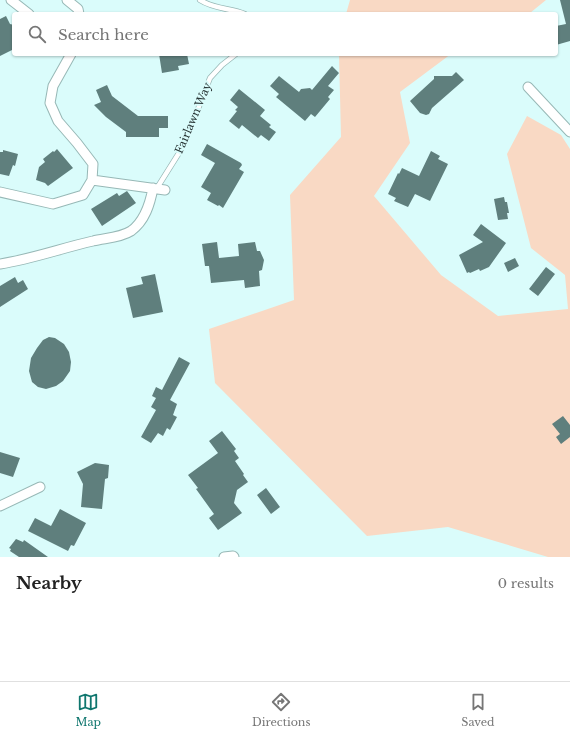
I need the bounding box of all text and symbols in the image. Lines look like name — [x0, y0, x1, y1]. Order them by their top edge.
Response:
search box — [12, 12, 558, 56]
icon: search — [26, 23, 48, 45]
text: Search here — [58, 25, 149, 44]
street label: Fairlawn Way — [172, 80, 214, 156]
text: Nearby — [16, 573, 82, 594]
text: 0 results — [498, 575, 554, 592]
tab: Map — [75, 691, 101, 729]
tab: Directions — [252, 691, 310, 729]
tab: Saved — [461, 691, 495, 729]

